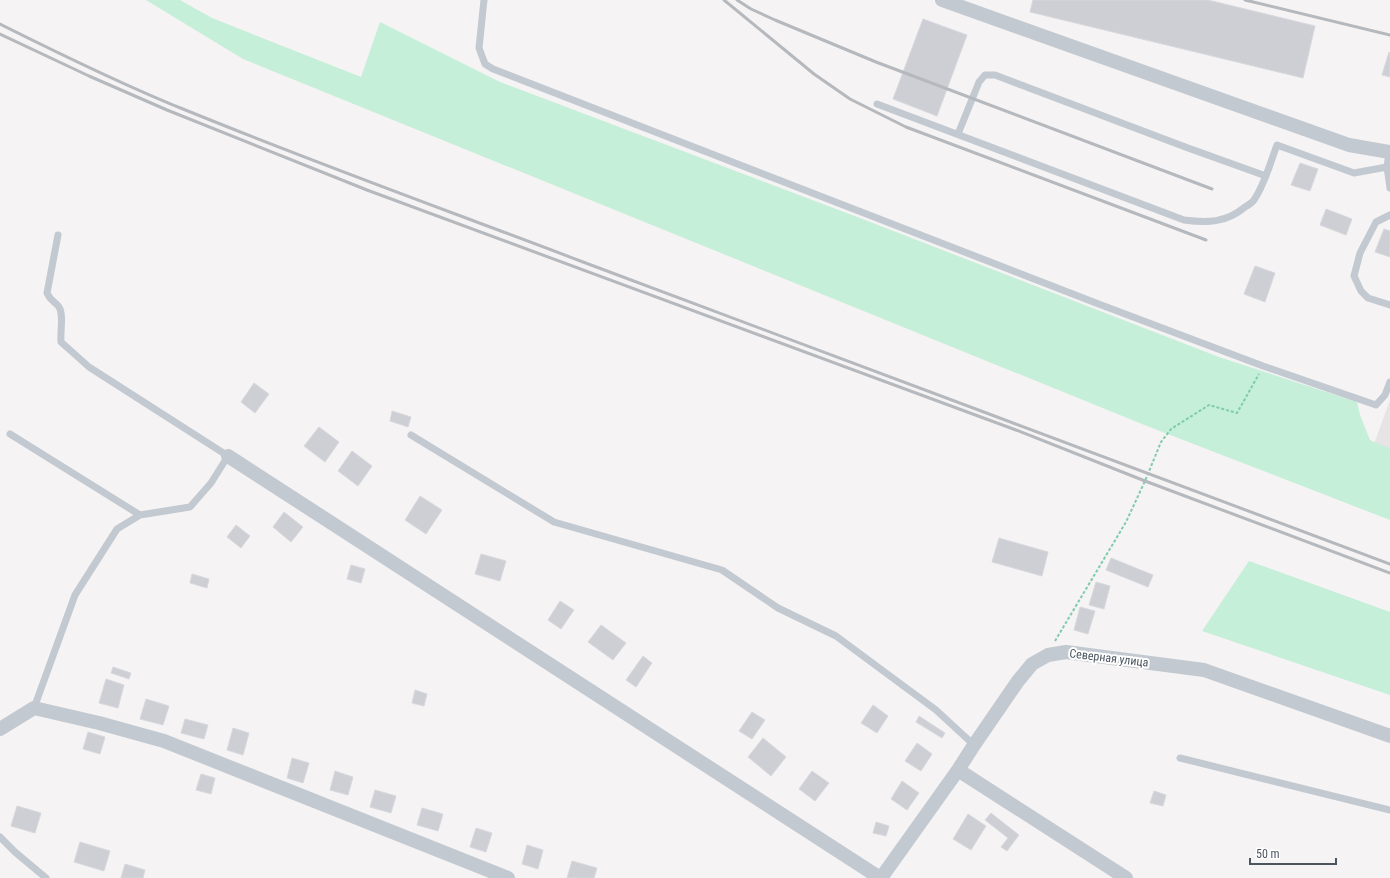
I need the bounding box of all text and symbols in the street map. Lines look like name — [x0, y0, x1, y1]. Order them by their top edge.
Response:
street label: Северная улица — [1069, 646, 1150, 670]
scale bar — [1250, 840, 1336, 866]
text: 50 m — [1256, 847, 1280, 861]

